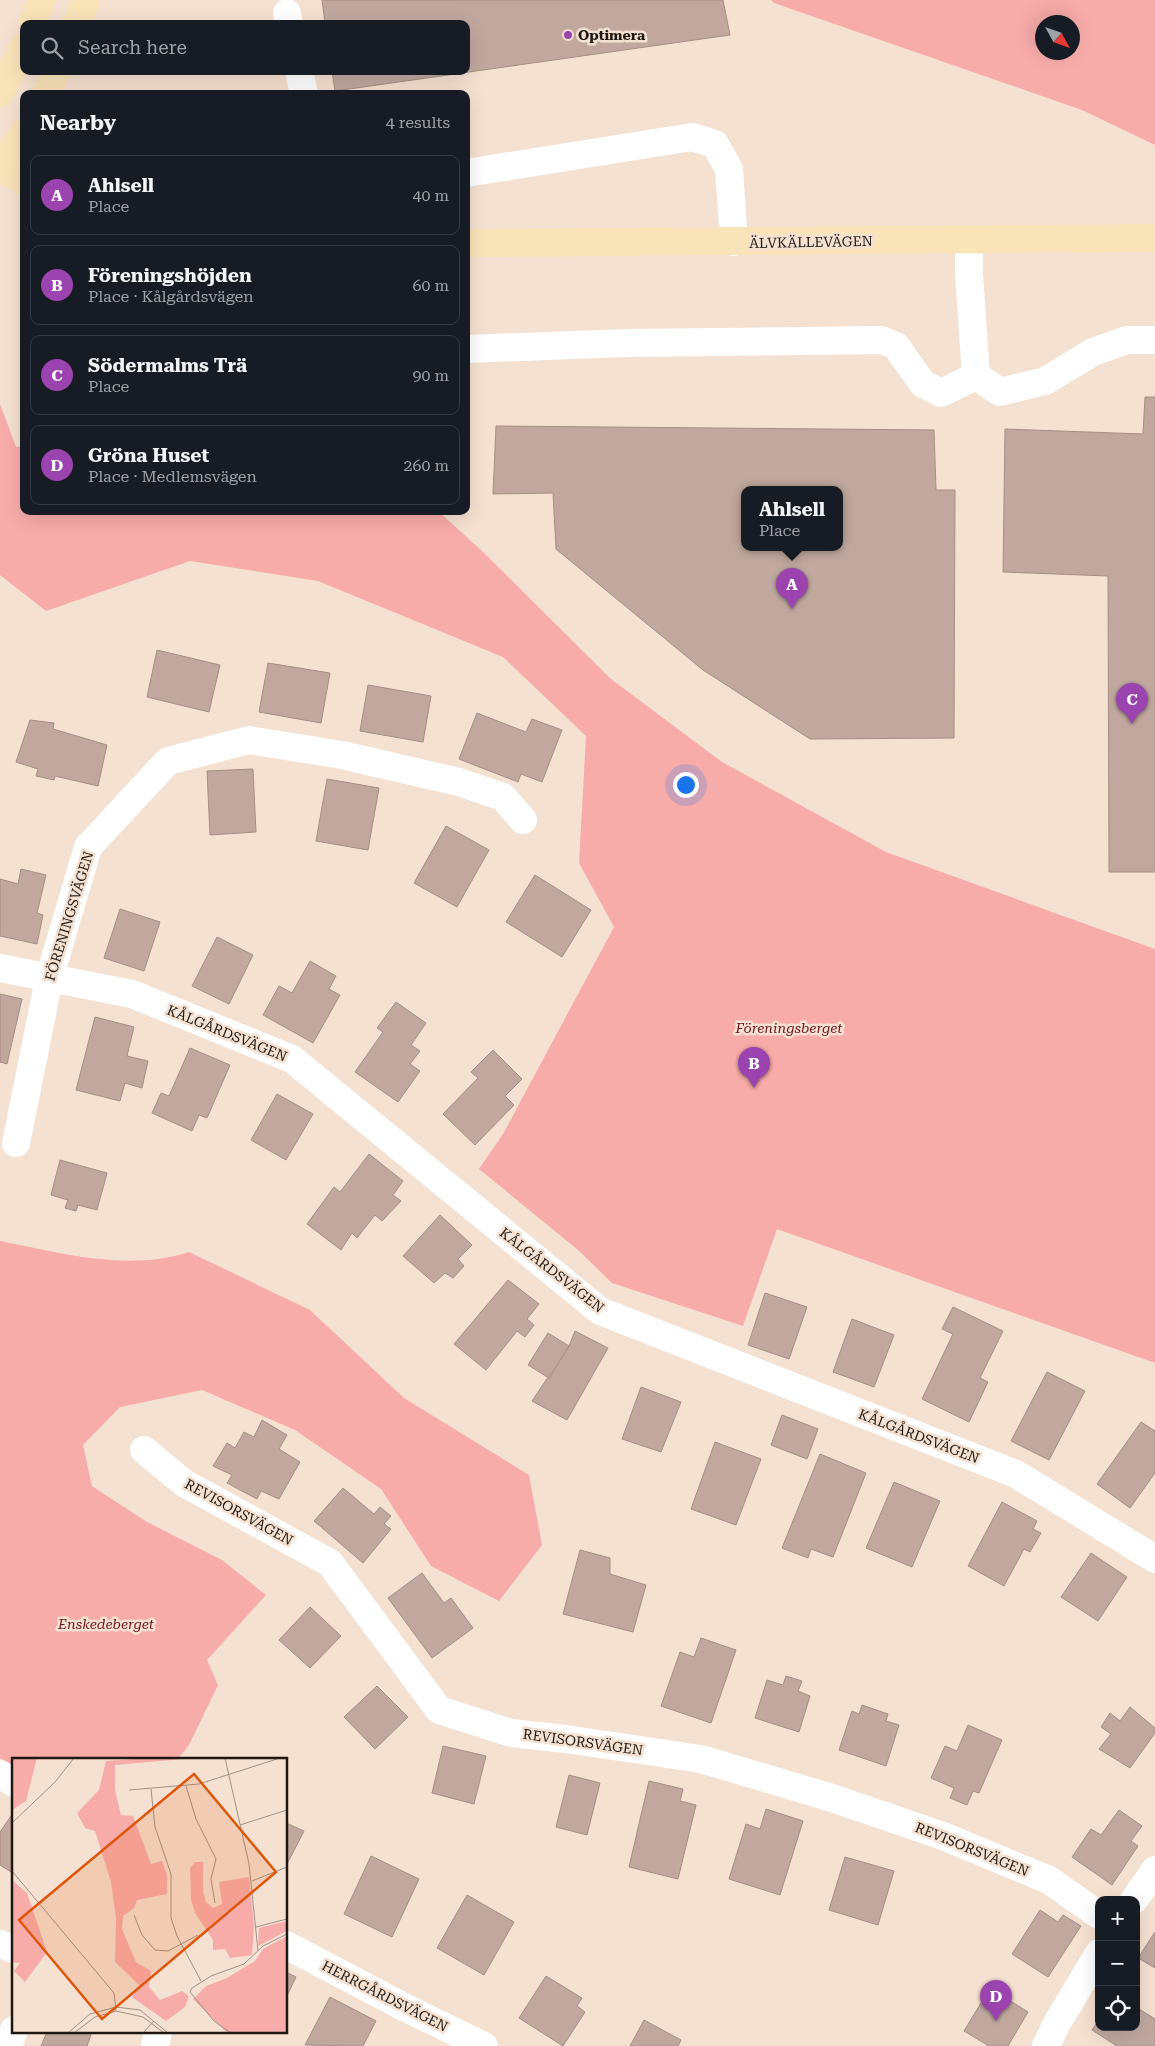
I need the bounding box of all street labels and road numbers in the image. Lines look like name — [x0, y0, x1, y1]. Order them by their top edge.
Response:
street label: ÄLVKÄLLEVÄGEN — [749, 233, 873, 251]
street label: FÖRENINGSVÄGEN — [42, 849, 96, 983]
street label: KÅLGÅRDSVÄGEN — [165, 1002, 289, 1064]
street label: KÅLGÅRDSVÄGEN — [497, 1224, 607, 1316]
street label: KÅLGÅRDSVÄGEN — [856, 1406, 982, 1466]
street label: REVISORSVÄGEN — [182, 1476, 296, 1548]
street label: REVISORSVÄGEN — [522, 1726, 644, 1758]
street label: REVISORSVÄGEN — [913, 1819, 1031, 1879]
street label: HERRGÅRDSVÄGEN — [319, 1957, 451, 2035]

